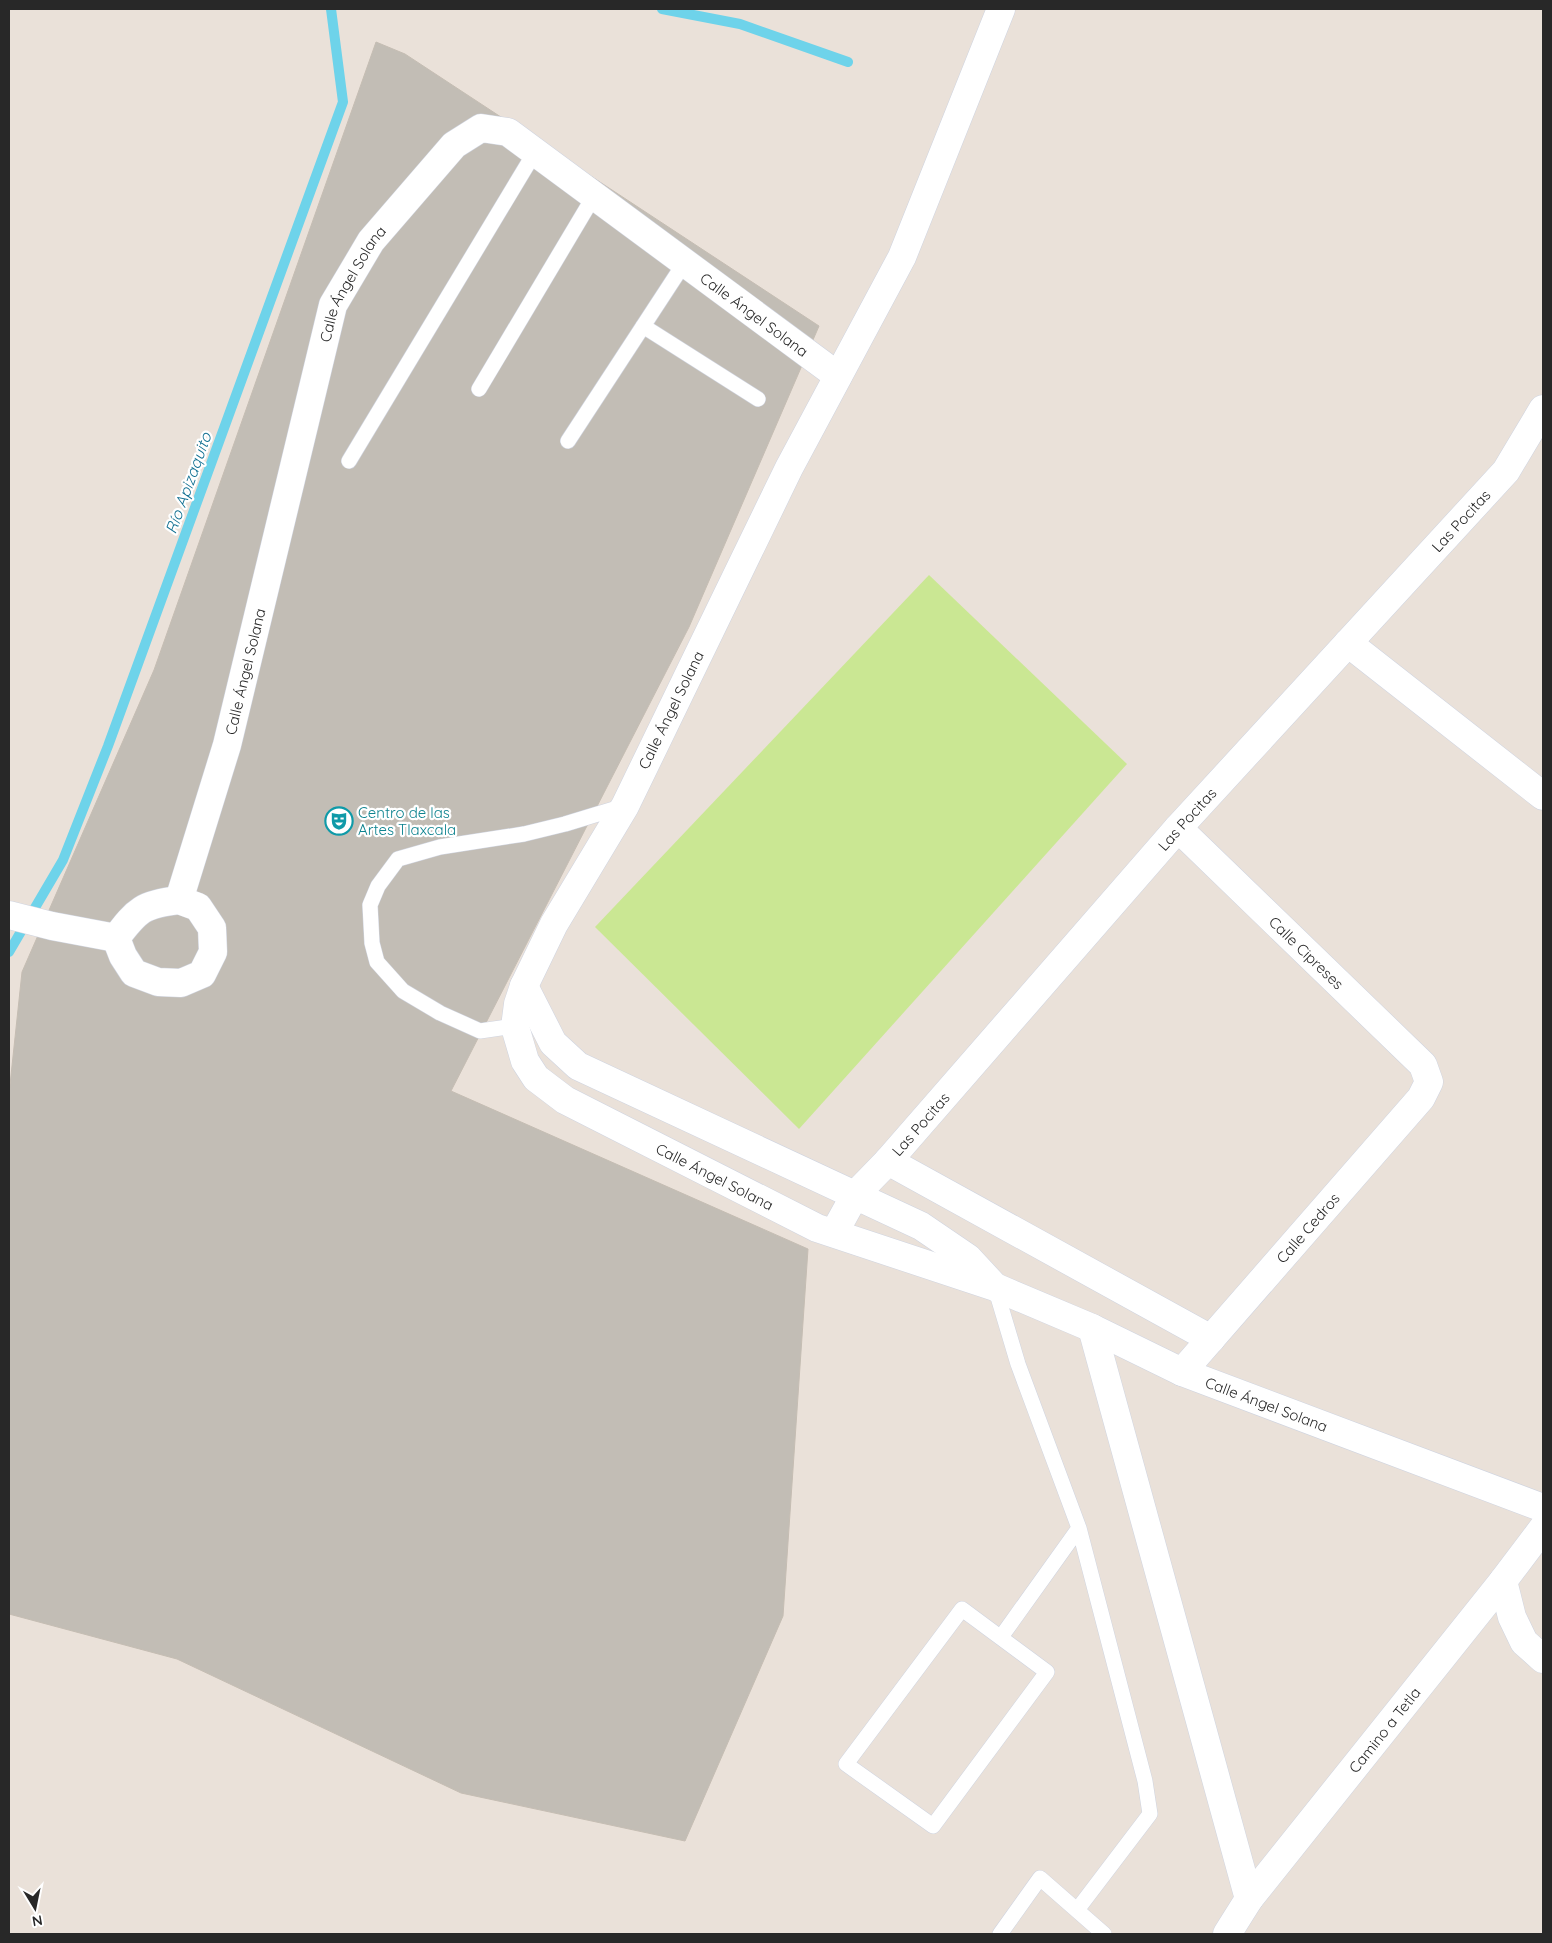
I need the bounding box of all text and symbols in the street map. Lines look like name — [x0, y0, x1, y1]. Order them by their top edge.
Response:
street label: Calle Ángel Solana — [315, 222, 390, 344]
street label: Calle Ángel Solana — [697, 268, 812, 360]
water label: Río Apizaquito — [160, 428, 216, 536]
street label: Las Pocitas — [1427, 485, 1494, 556]
street label: Calle Ángel Solana — [220, 606, 269, 737]
street label: Calle Ángel Solana — [634, 648, 708, 772]
street label: Las Pocitas — [1153, 783, 1220, 854]
place label: Centro de las Artes Tlaxcala — [358, 803, 456, 839]
theatre icon: Centro de las Artes Tlaxcala — [324, 806, 354, 836]
street label: Calle Cipreses — [1265, 912, 1348, 993]
street label: Las Pocitas — [887, 1088, 953, 1160]
street label: Calle Ángel Solana — [653, 1138, 777, 1214]
street label: Calle Cedros — [1272, 1189, 1344, 1267]
street label: Calle Ángel Solana — [1203, 1372, 1331, 1436]
street label: Camino a Tetla — [1344, 1683, 1424, 1776]
north arrow — [10, 1883, 60, 1933]
text: N — [31, 1911, 44, 1931]

